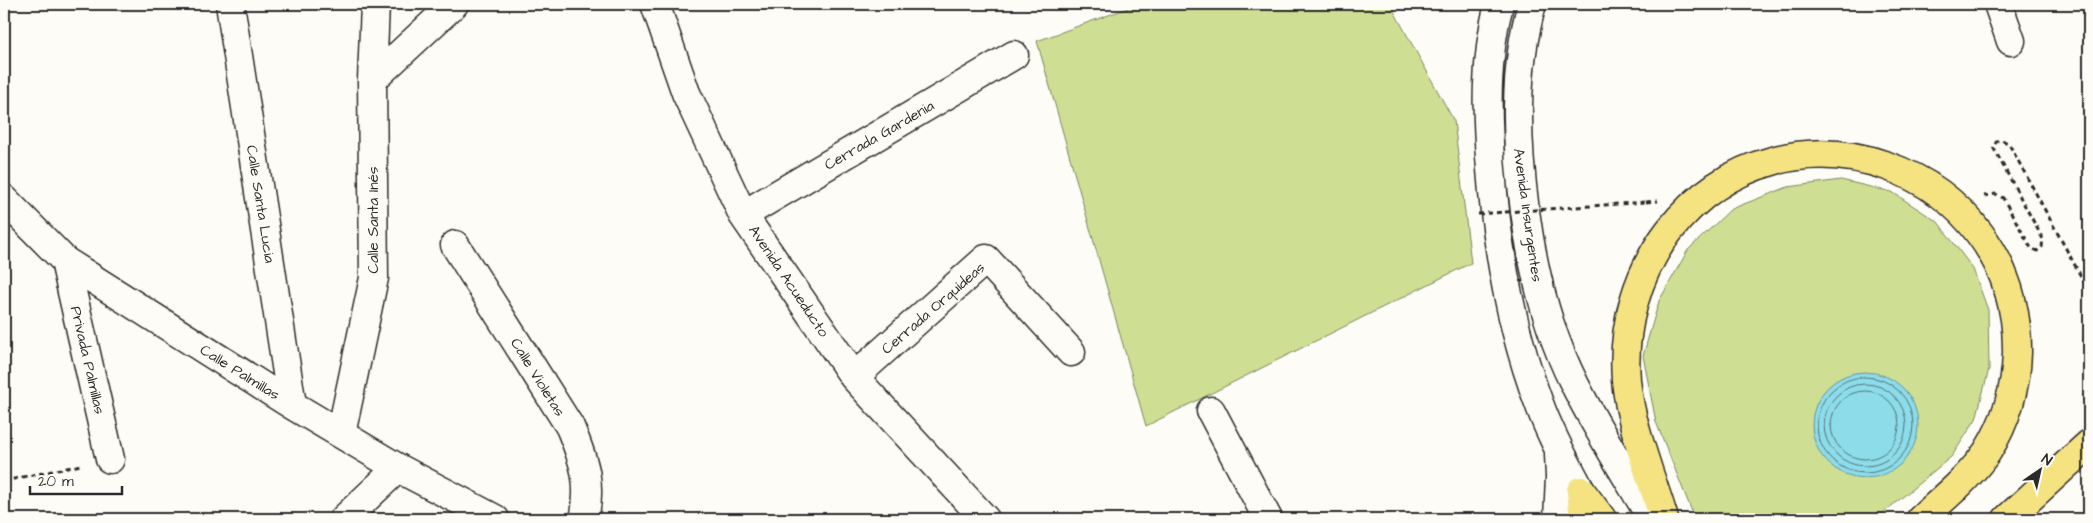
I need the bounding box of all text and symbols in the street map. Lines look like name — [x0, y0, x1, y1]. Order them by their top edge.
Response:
street label: Cerrada Gardenia — [820, 95, 938, 175]
street label: Calle Santa Lucia — [241, 144, 280, 265]
street label: Avenida Insurgentes — [1507, 147, 1547, 284]
street label: Calle Santa Inés — [363, 166, 384, 273]
street label: Avenida Acueducto — [743, 221, 834, 342]
street label: Cerrada Orquídeas — [877, 257, 990, 359]
street label: Privada Palmillas — [65, 304, 110, 417]
street label: Calle Violetas — [505, 334, 570, 421]
street label: Calle Palmillas — [196, 340, 284, 406]
north arrow — [2016, 446, 2066, 496]
text: N — [2037, 449, 2056, 471]
scale bar — [30, 463, 122, 495]
text: 20 m — [38, 471, 74, 492]

